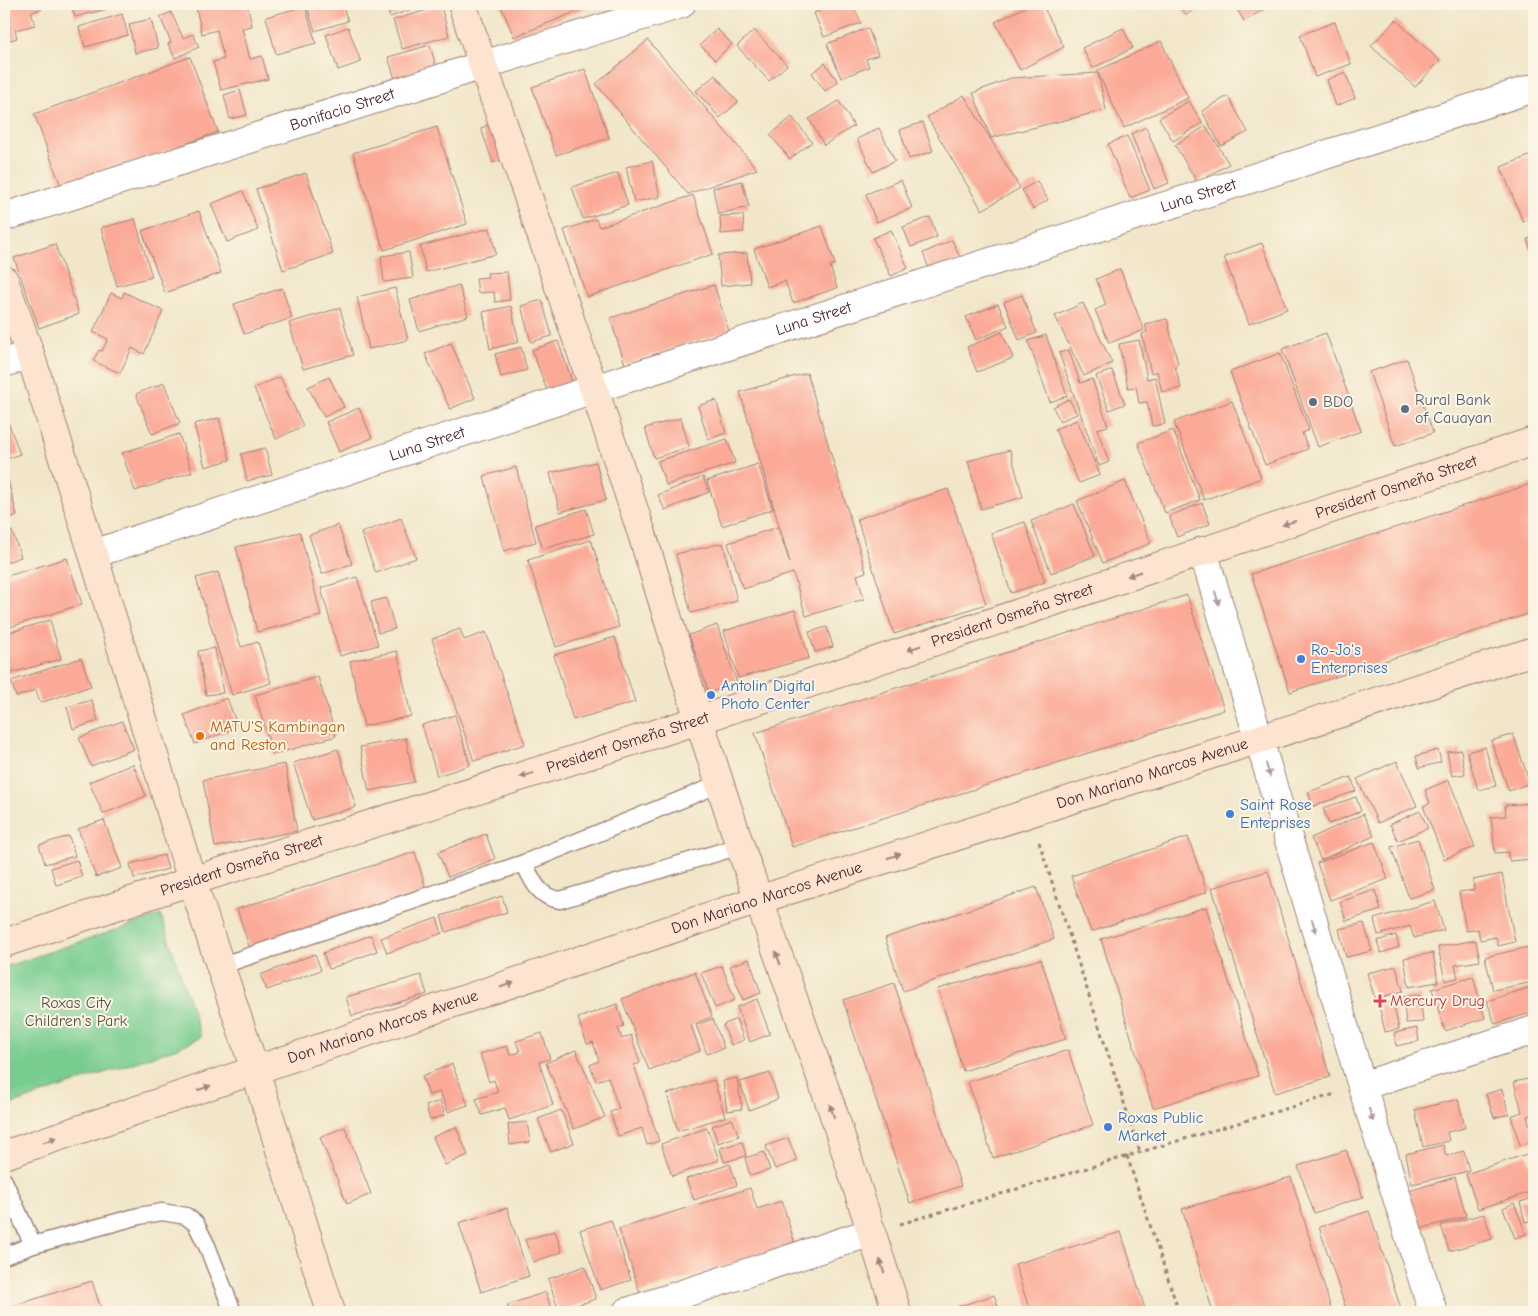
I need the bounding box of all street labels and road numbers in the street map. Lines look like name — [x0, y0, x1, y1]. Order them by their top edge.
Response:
street label: Bonifacio Street — [288, 84, 397, 135]
street label: Luna Street — [1158, 175, 1239, 216]
street label: Luna Street — [773, 298, 854, 339]
street label: Luna Street — [387, 423, 468, 465]
street label: President Osmeña Street — [1313, 452, 1480, 522]
street label: President Osmeña Street — [929, 580, 1096, 651]
street label: President Osmeña Street — [544, 708, 712, 777]
street label: Don Mariano Marcos Avenue — [1054, 734, 1250, 813]
street label: President Osmeña Street — [158, 831, 326, 900]
street label: Don Mariano Marcos Avenue — [669, 858, 865, 938]
street label: Don Mariano Marcos Avenue — [285, 986, 480, 1067]

